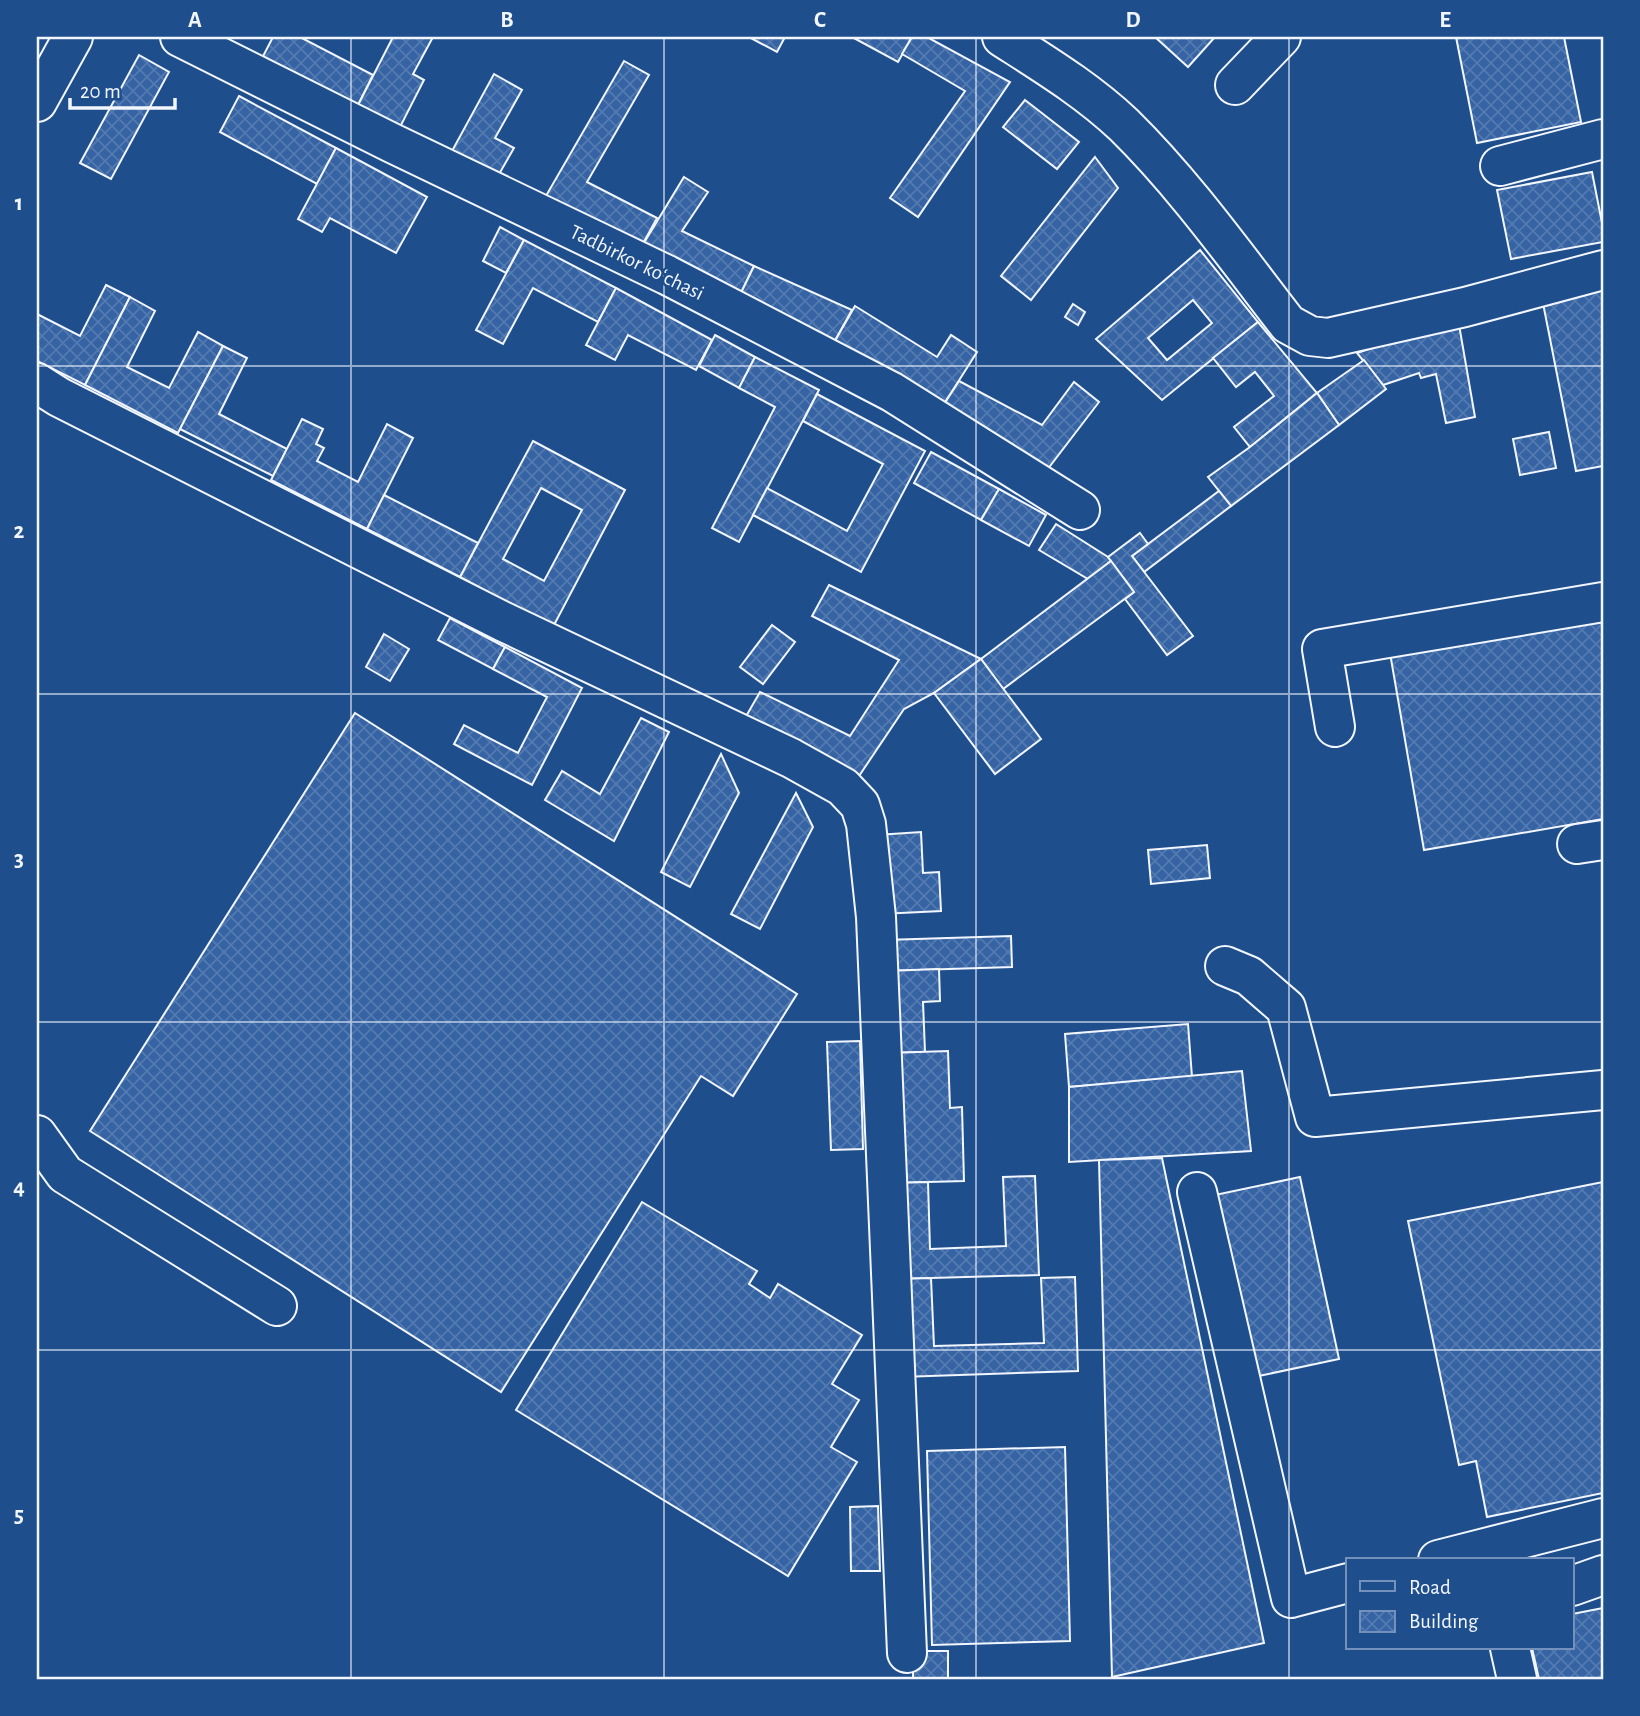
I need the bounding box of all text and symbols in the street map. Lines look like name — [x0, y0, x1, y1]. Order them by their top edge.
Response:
text: A — [188, 9, 202, 32]
text: B — [500, 9, 514, 32]
text: C — [814, 9, 826, 32]
text: D — [1125, 9, 1141, 32]
text: E — [1439, 9, 1451, 32]
scale bar — [70, 66, 175, 110]
text: 20 m — [80, 81, 121, 102]
text: 1 — [15, 192, 23, 215]
street label: Tadbirkor koʻchasi — [566, 221, 707, 304]
text: 2 — [14, 520, 25, 543]
text: 3 — [14, 848, 24, 871]
text: 4 — [13, 1176, 25, 1199]
text: 5 — [14, 1504, 24, 1527]
legend — [1346, 1558, 1574, 1650]
text: Road — [1409, 1577, 1451, 1598]
text: Building — [1409, 1611, 1479, 1632]

